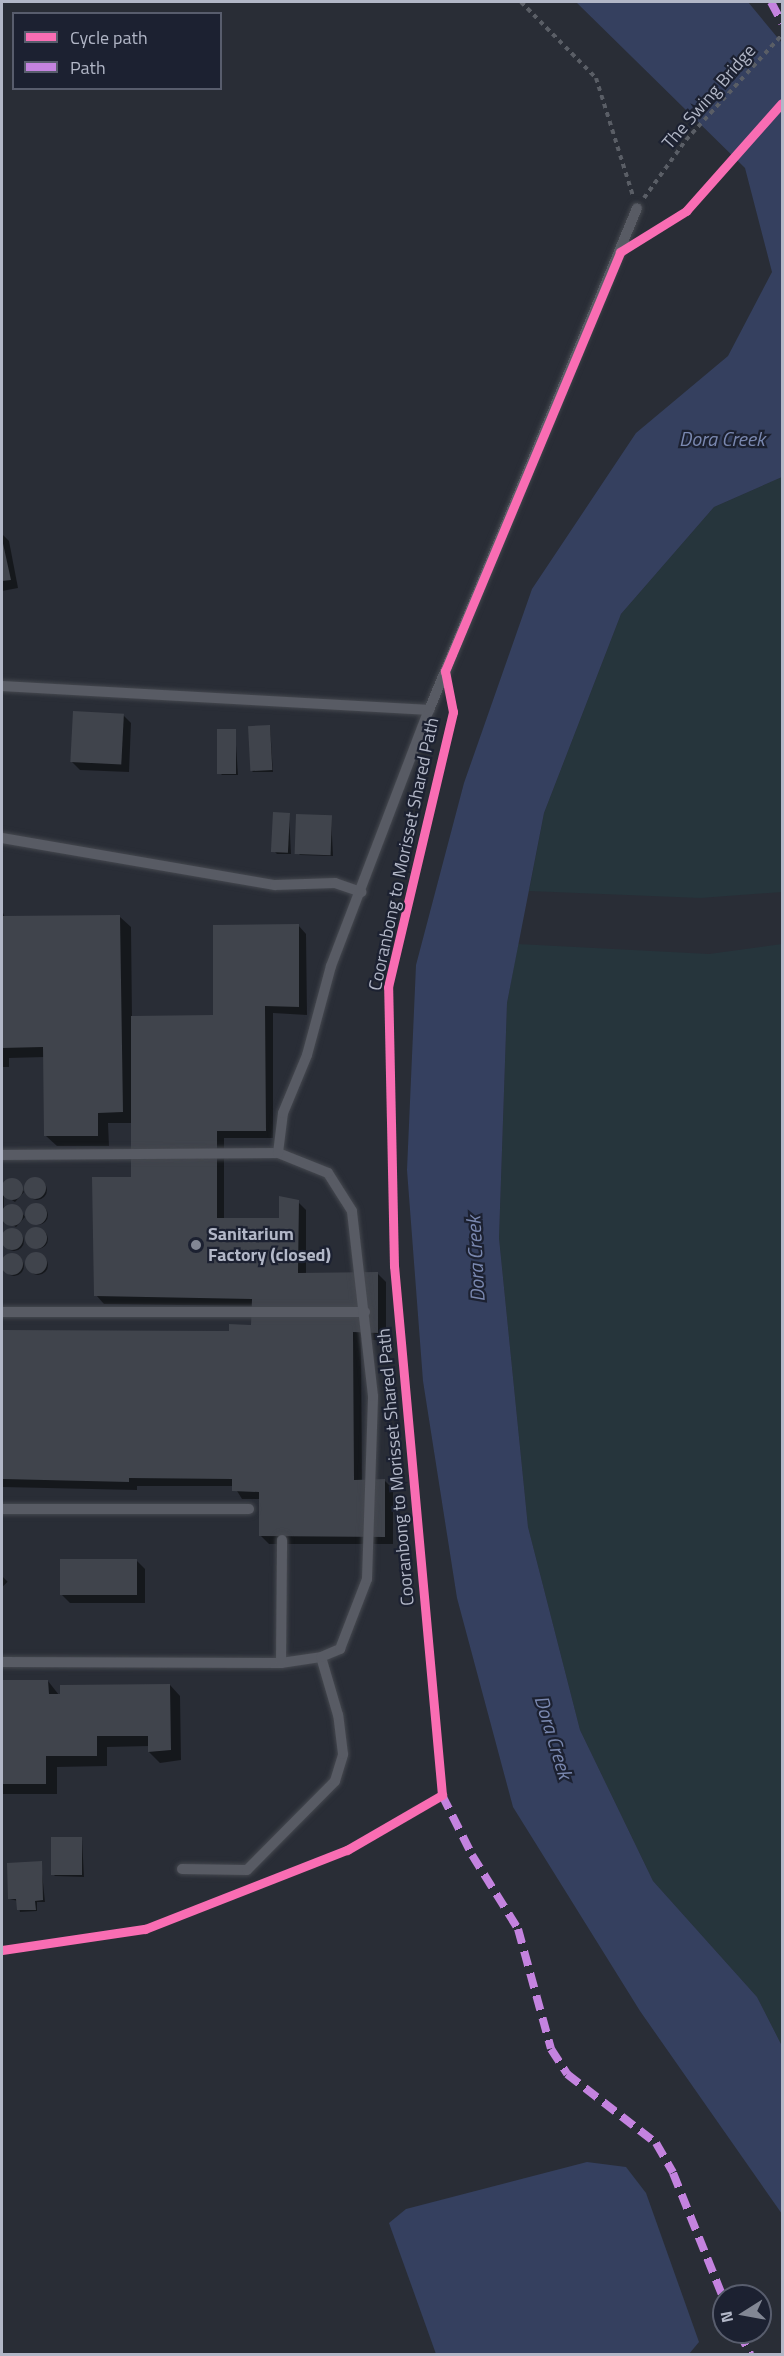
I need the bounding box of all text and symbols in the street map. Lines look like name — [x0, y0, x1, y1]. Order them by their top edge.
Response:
legend — [12, 12, 222, 90]
text: Cycle path — [70, 24, 148, 51]
street label: The Swing Bridge — [658, 40, 760, 154]
text: Path — [70, 54, 106, 81]
water label: Dora Creek — [679, 426, 765, 450]
street label: Cooranbong to Morisset Shared Path — [364, 716, 444, 992]
water label: Dora Creek — [461, 1215, 489, 1303]
place label: Sanitarium Factory (closed) — [208, 1224, 331, 1266]
marker: Sanitarium Factory (closed) — [189, 1238, 203, 1252]
street label: Cooranbong to Morisset Shared Path — [373, 1327, 419, 1607]
water label: Dora Creek — [530, 1692, 578, 1782]
north arrow — [712, 2284, 772, 2344]
text: N — [713, 2309, 739, 2325]

